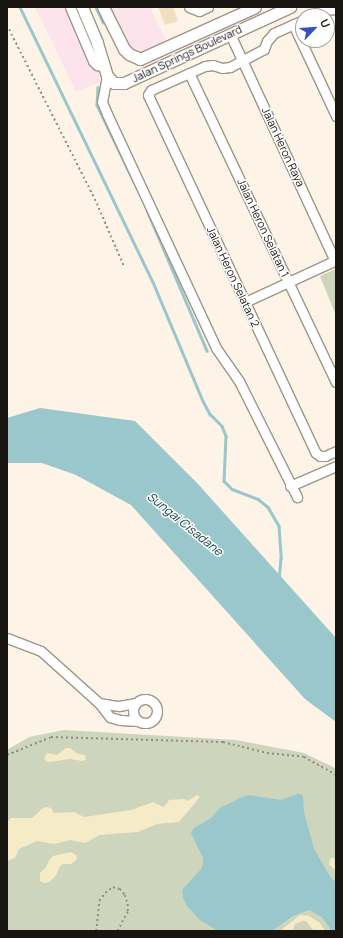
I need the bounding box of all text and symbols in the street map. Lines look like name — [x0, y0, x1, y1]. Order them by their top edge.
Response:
north arrow — [295, 8, 335, 48]
text: U — [317, 16, 334, 30]
street label: Jalan Springs Boulevard — [130, 23, 244, 85]
street label: Jalan Heron Raya — [259, 105, 307, 189]
street label: Jalan Heron Selatan 1 — [234, 177, 292, 279]
street label: Jalan Heron Selatan 2 — [204, 225, 262, 329]
water label: Sungai Cisadane — [144, 489, 226, 559]

